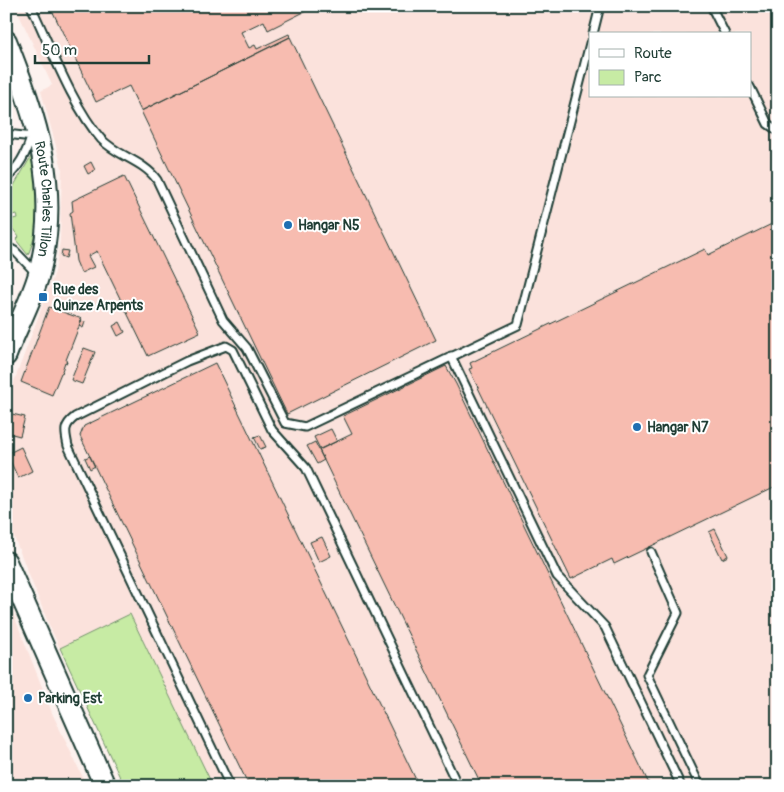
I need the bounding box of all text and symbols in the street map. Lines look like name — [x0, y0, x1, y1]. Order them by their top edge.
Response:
scale bar — [35, 32, 149, 64]
legend — [589, 32, 752, 98]
text: 50 m — [42, 41, 77, 60]
text: Route — [634, 44, 672, 63]
text: Parc — [634, 68, 662, 87]
street label: Route Charles Tillon — [31, 139, 56, 259]
place label: Hangar N5 — [298, 217, 360, 234]
marker: Hangar N5 — [282, 219, 294, 231]
place label: Rue des Quinze Arpents — [53, 281, 144, 314]
marker: Rue des Quinze Arpents — [37, 291, 49, 303]
place label: Hangar N7 — [647, 419, 709, 436]
marker: Hangar N7 — [631, 421, 643, 433]
place label: Parking Est — [38, 690, 102, 707]
marker: Parking Est — [22, 692, 34, 704]

